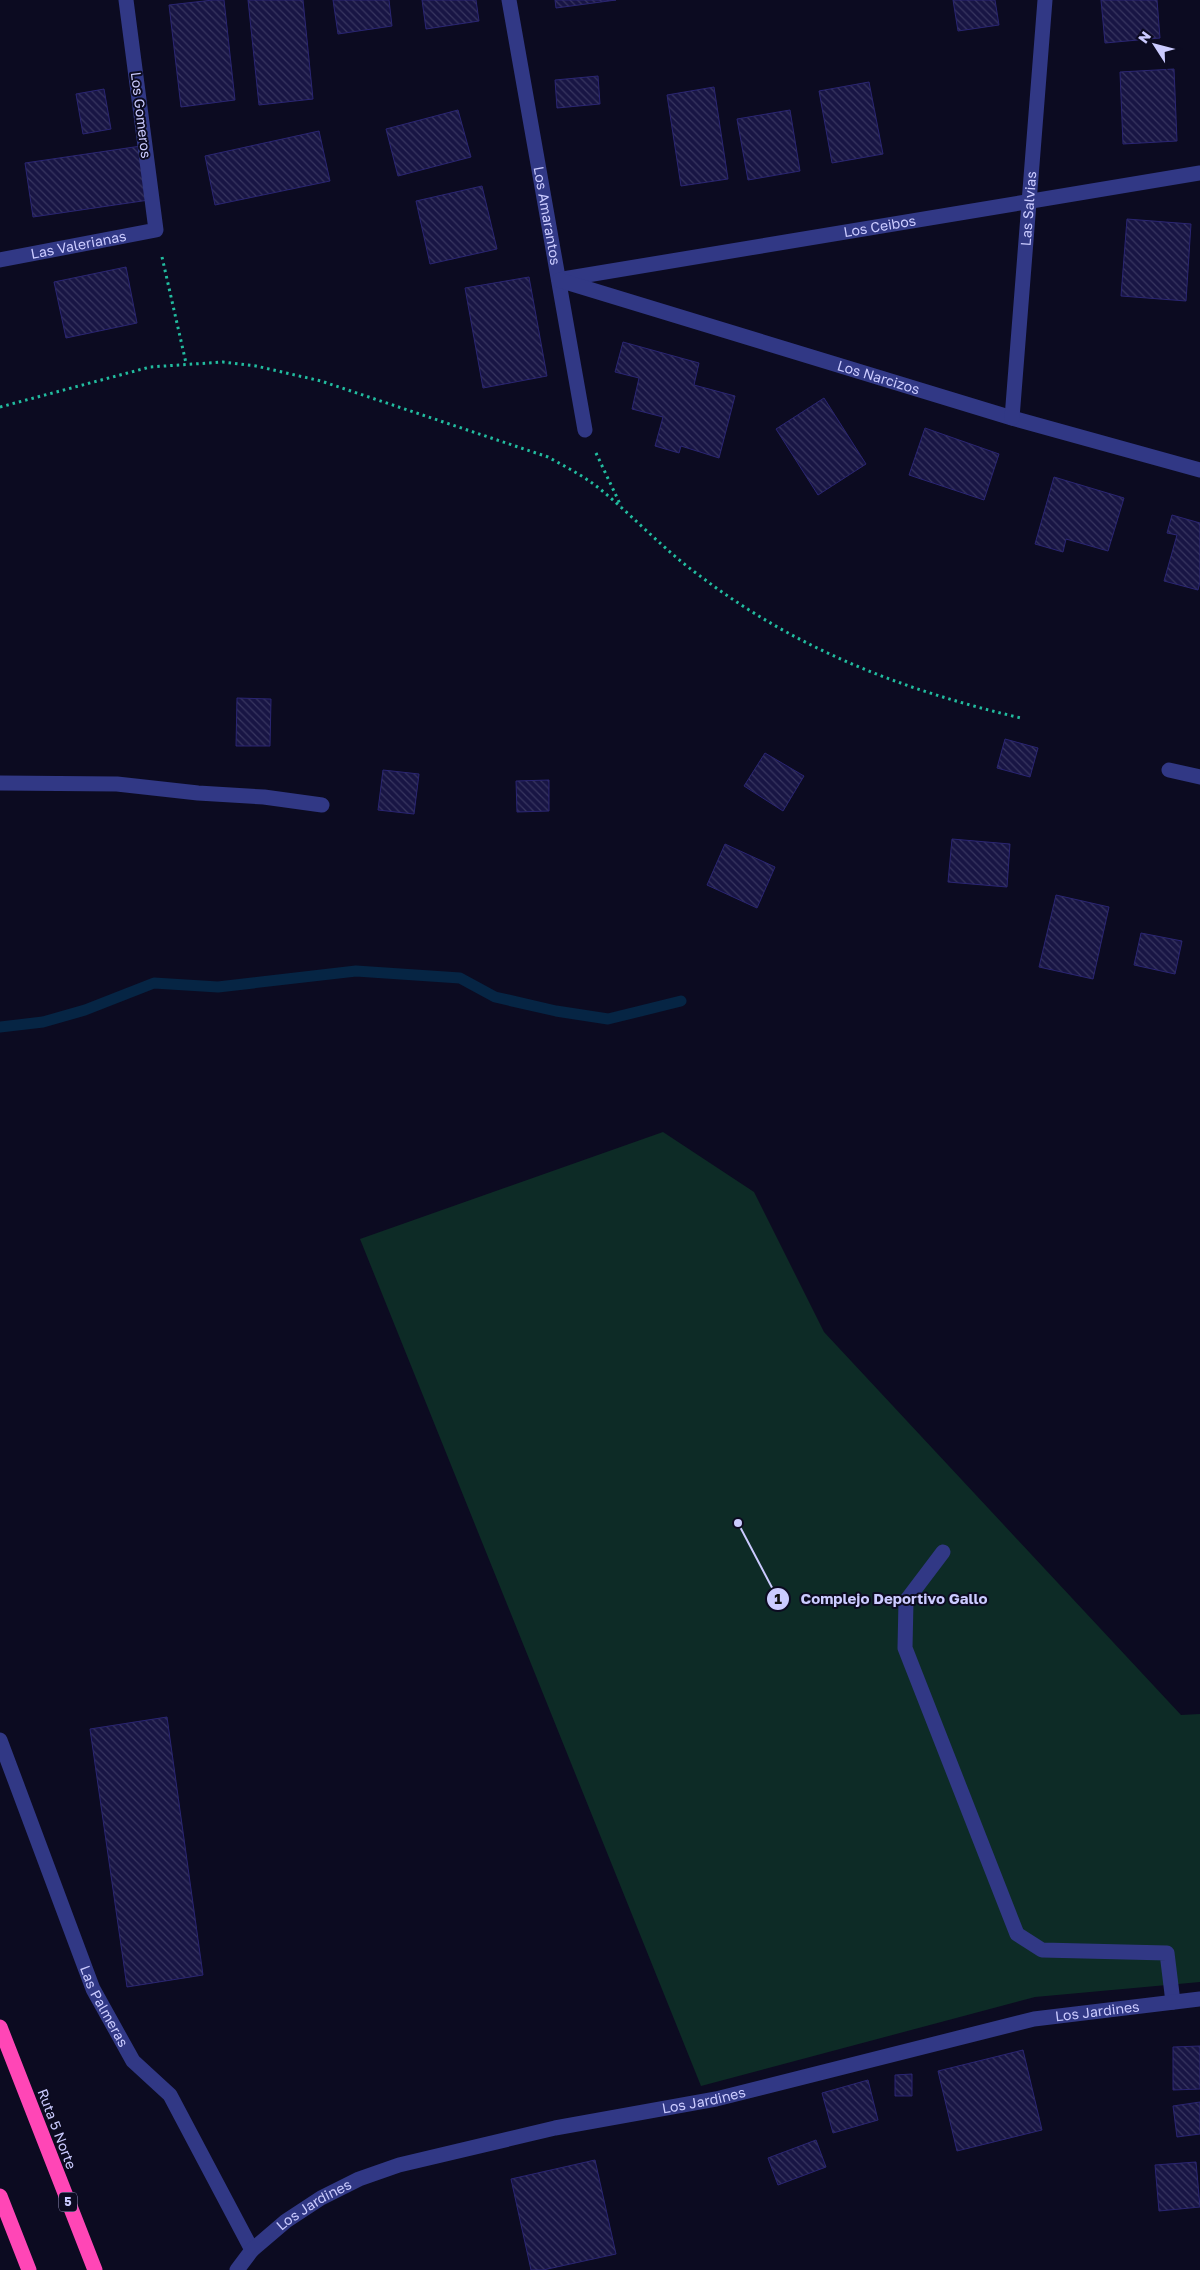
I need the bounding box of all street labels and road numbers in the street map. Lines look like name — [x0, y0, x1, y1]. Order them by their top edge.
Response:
street label: Los Gomeros — [128, 71, 155, 159]
street label: Los Amarantos — [531, 165, 565, 266]
street label: Las Salvias — [1017, 171, 1039, 247]
street label: Los Ceibos — [842, 211, 917, 240]
street label: Las Valerianas — [29, 227, 128, 262]
street label: Los Narcizos — [835, 356, 922, 397]
street label: Las Palmeras — [77, 1963, 132, 2050]
street label: Los Jardines — [1054, 1997, 1140, 2024]
street label: Los Jardines — [661, 2083, 747, 2117]
street label: Ruta 5 Norte — [34, 2086, 81, 2171]
street label: Los Jardines — [272, 2175, 354, 2234]
road number: 5 — [59, 2192, 77, 2212]

